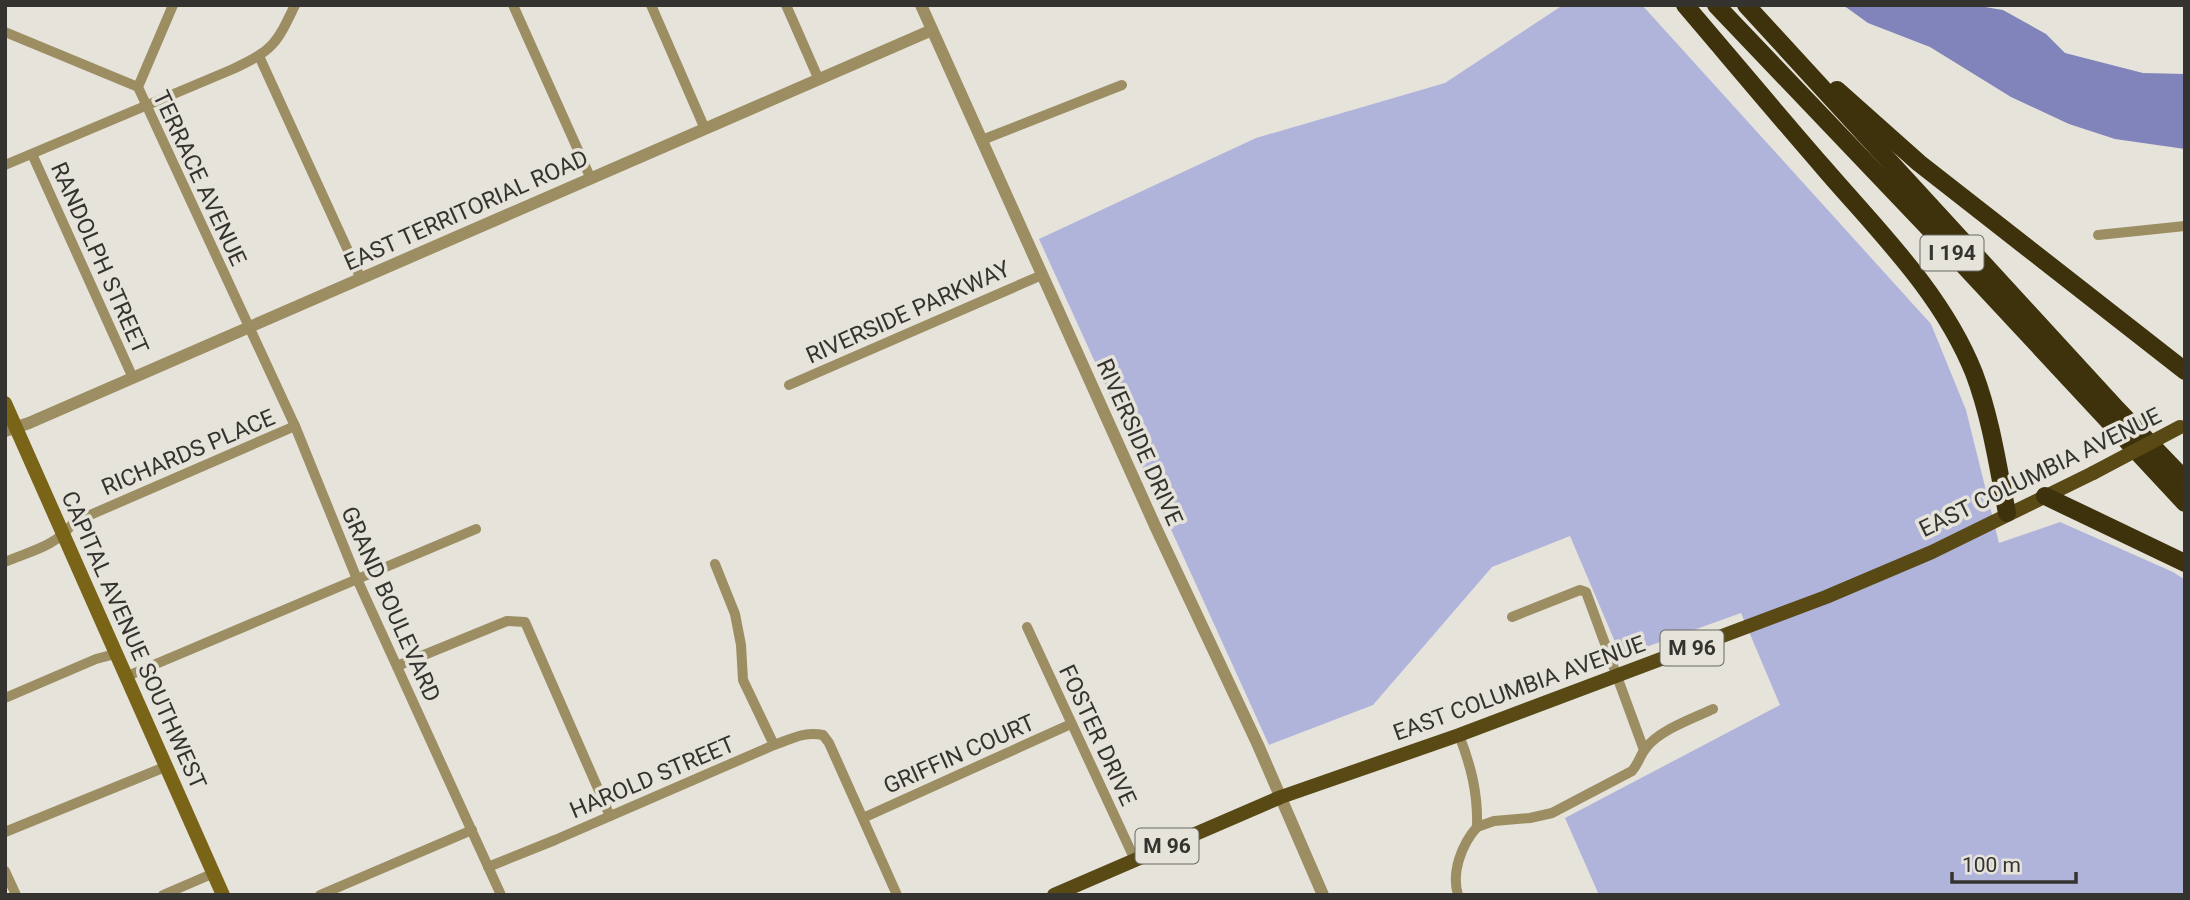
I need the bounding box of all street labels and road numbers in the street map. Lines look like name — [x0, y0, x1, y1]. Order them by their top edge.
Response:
street label: TERRACE AVENUE — [147, 86, 252, 270]
street label: EAST TERRITORIAL ROAD — [340, 144, 592, 277]
street label: RANDOLPH STREET — [45, 158, 154, 359]
road number: I 194 — [1920, 236, 1983, 270]
street label: RIVERSIDE PARKWAY — [802, 255, 1015, 370]
street label: RIVERSIDE DRIVE — [1091, 355, 1188, 530]
street label: EAST COLUMBIA AVENUE — [1915, 402, 2166, 543]
street label: RICHARDS PLACE — [97, 404, 279, 501]
street label: CAPITAL AVENUE SOUTHWEST — [55, 487, 212, 794]
street label: GRAND BOULEVARD — [335, 502, 446, 706]
street label: EAST COLUMBIA AVENUE — [1390, 630, 1649, 747]
road number: M 96 — [1660, 630, 1724, 666]
street label: FOSTER DRIVE — [1053, 661, 1142, 810]
street label: GRIFFIN COURT — [879, 709, 1039, 800]
street label: HAROLD STREET — [566, 730, 739, 824]
road number: M 96 — [1136, 828, 1198, 864]

